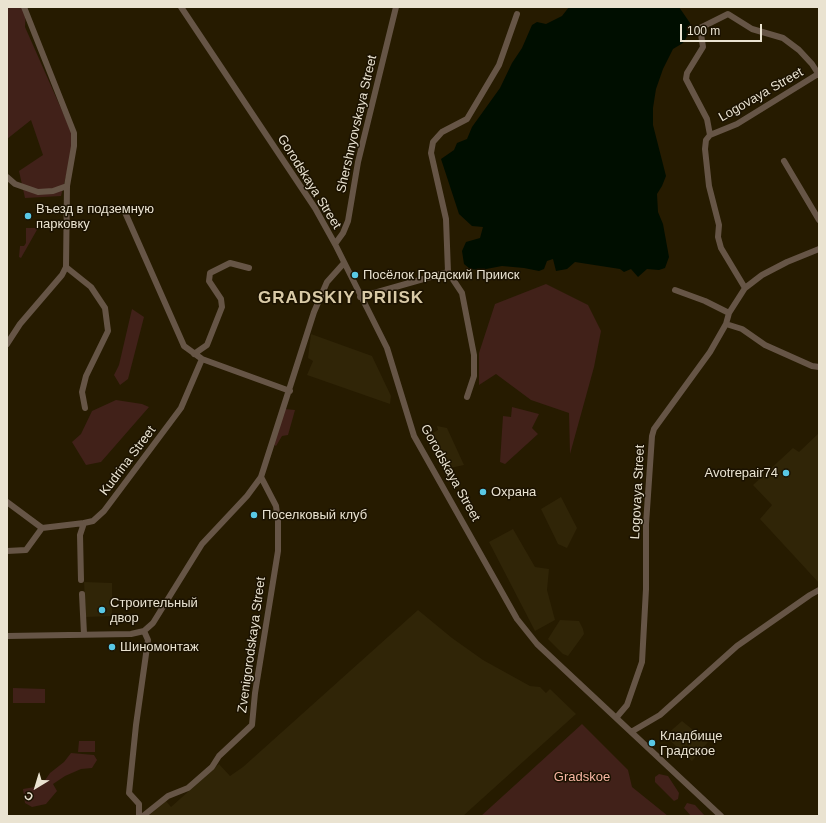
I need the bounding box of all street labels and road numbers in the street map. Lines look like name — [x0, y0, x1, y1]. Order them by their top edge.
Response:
street label: Shershnyovskaya Street — [334, 54, 380, 194]
street label: Logovaya Street — [716, 65, 806, 125]
street label: Gorodskaya Street — [274, 132, 344, 232]
street label: Gorodskaya Street — [417, 422, 483, 524]
street label: Kudrina Street — [97, 423, 159, 499]
street label: Logovaya Street — [628, 444, 648, 540]
street label: Zvenigorodskaya Street — [235, 576, 269, 714]

